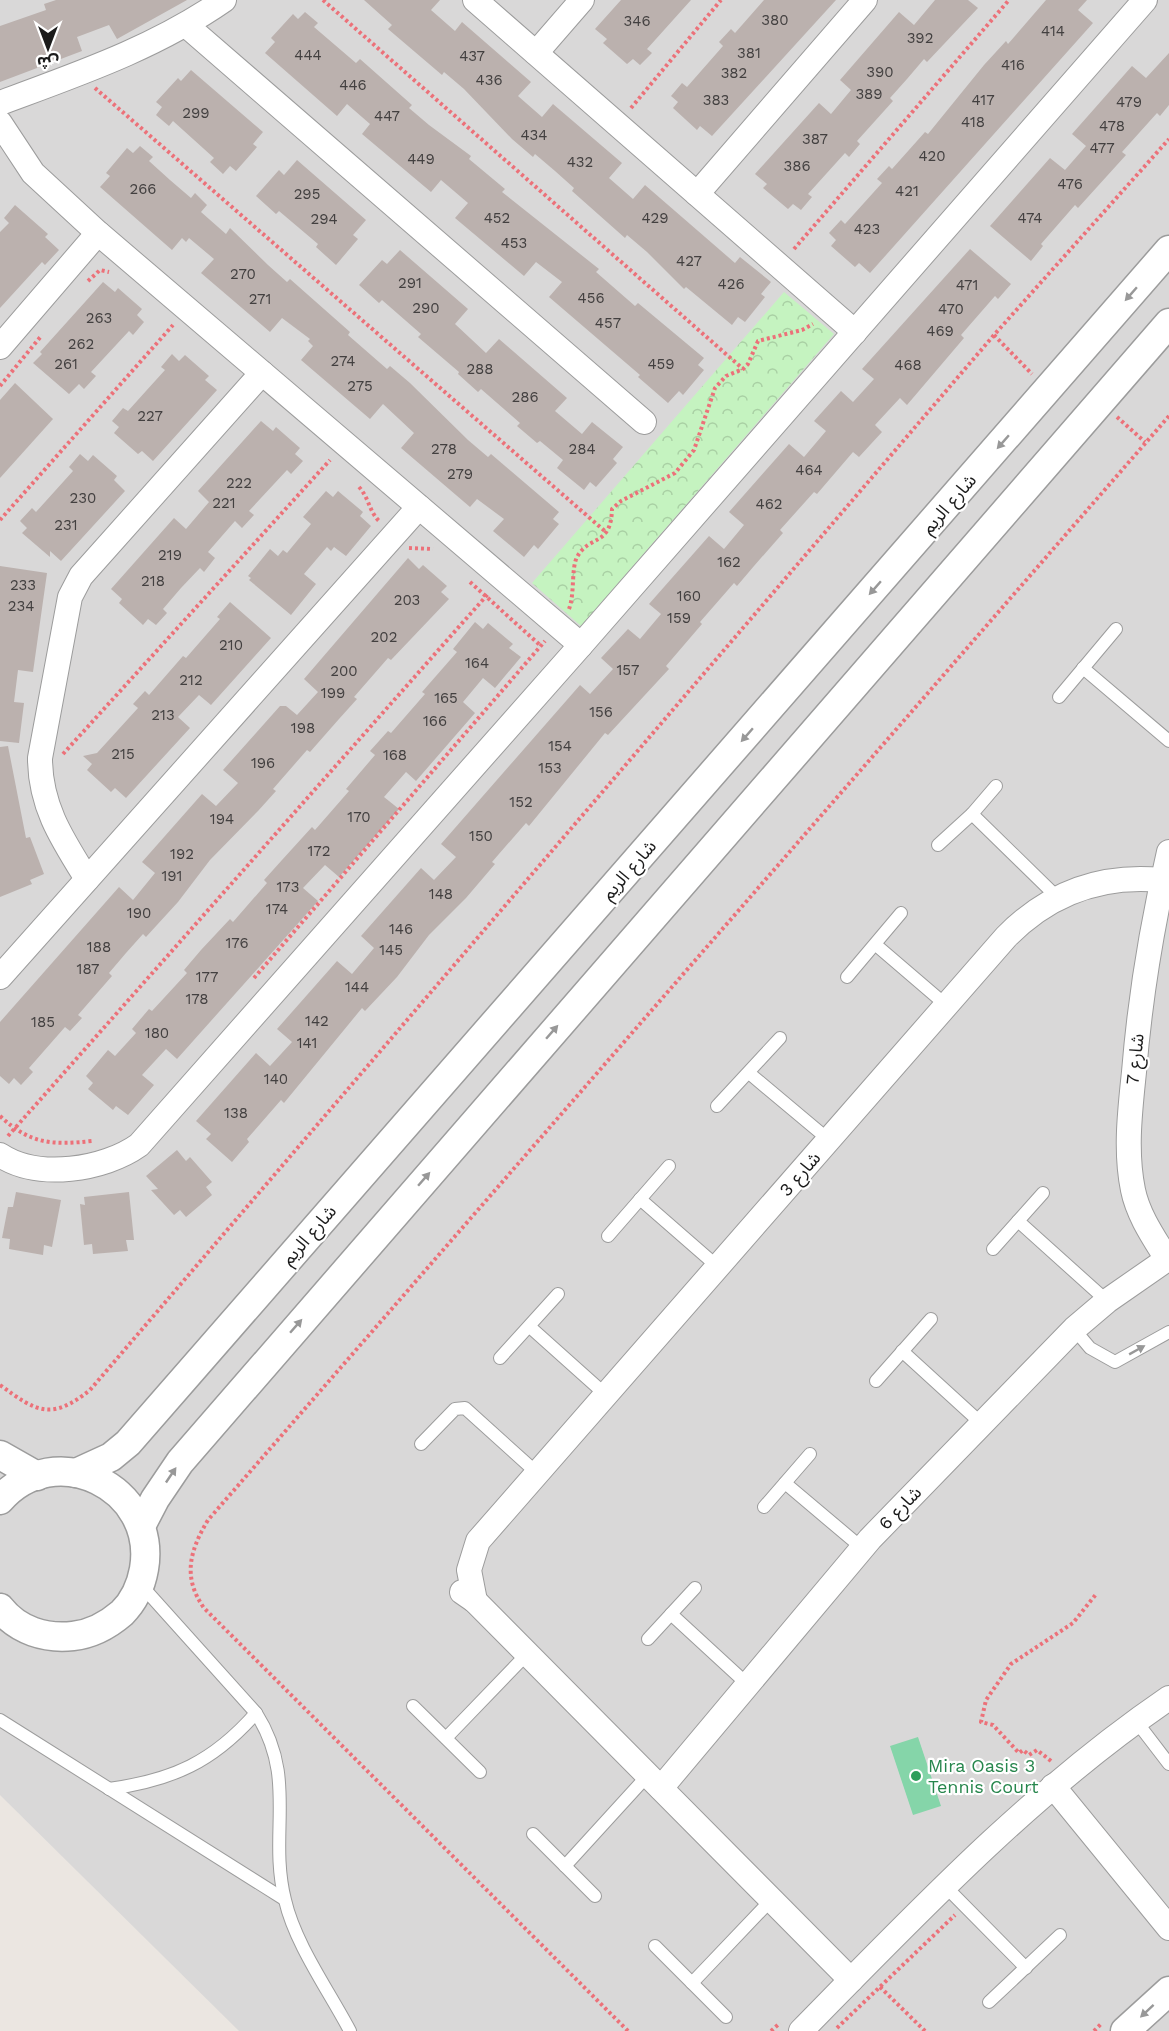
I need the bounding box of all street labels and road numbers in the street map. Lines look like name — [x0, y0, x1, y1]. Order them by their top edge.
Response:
street label: شارع الريم — [917, 470, 983, 540]
street label: شارع الريم — [597, 836, 663, 906]
street label: شارع 7 — [1121, 1032, 1152, 1086]
street label: شارع 3 — [775, 1147, 828, 1203]
street label: شارع الريم — [277, 1201, 343, 1271]
street label: شارع 6 — [874, 1482, 928, 1536]

